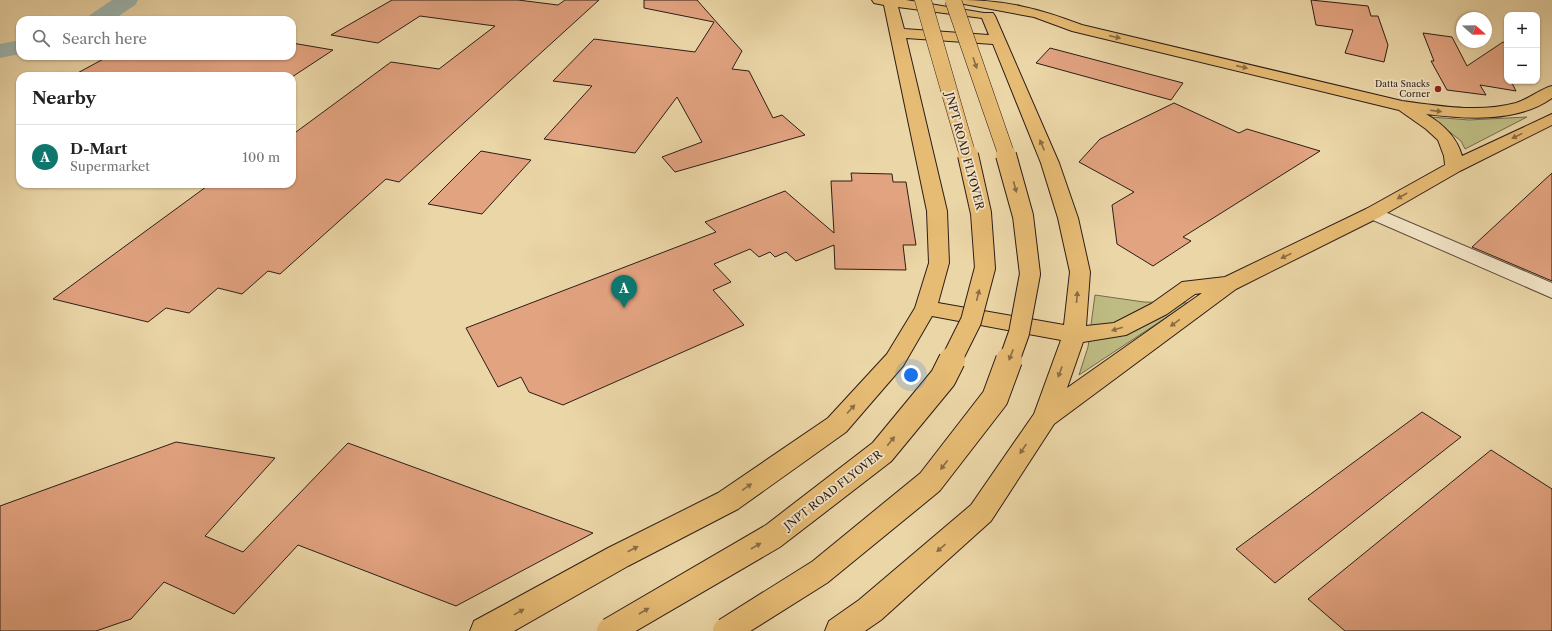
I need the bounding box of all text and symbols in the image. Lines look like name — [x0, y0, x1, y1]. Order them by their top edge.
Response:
north arrow — [1456, 12, 1492, 48]
map controls — [1504, 12, 1540, 84]
button: + — [1504, 12, 1540, 48]
search box — [16, 16, 296, 60]
icon: search — [30, 27, 52, 49]
text: Search here — [62, 29, 147, 48]
one-way arrow — [1109, 34, 1121, 40]
button: − — [1504, 48, 1540, 84]
one-way arrow — [972, 58, 978, 70]
one-way arrow — [1235, 64, 1248, 70]
place label: Datta Snacks Corner — [1375, 78, 1430, 99]
marker: Datta Snacks Corner — [1433, 84, 1443, 94]
text: Nearby — [32, 88, 96, 108]
street label: JNPT ROAD FLYOVER — [942, 89, 988, 212]
one-way arrow — [1430, 107, 1442, 114]
one-way arrow — [1511, 133, 1523, 139]
one-way arrow — [1038, 138, 1044, 150]
text: D-Mart — [70, 139, 127, 158]
text: A — [40, 149, 50, 165]
text: 100 m — [242, 149, 280, 165]
text: Supermarket — [70, 158, 150, 174]
one-way arrow — [1012, 181, 1018, 193]
one-way arrow — [1396, 193, 1408, 200]
one-way arrow — [1281, 253, 1292, 259]
pin: A — [611, 275, 637, 308]
one-way arrow — [975, 289, 981, 301]
one-way arrow — [1074, 291, 1081, 303]
one-way arrow — [1170, 319, 1181, 327]
one-way arrow — [1111, 326, 1123, 332]
one-way arrow — [1007, 349, 1013, 361]
your location — [901, 365, 921, 385]
one-way arrow — [1057, 367, 1063, 379]
one-way arrow — [846, 404, 855, 415]
one-way arrow — [887, 435, 896, 446]
one-way arrow — [1019, 444, 1027, 454]
street label: JNPT ROAD FLYOVER — [779, 447, 886, 534]
one-way arrow — [939, 459, 948, 470]
one-way arrow — [742, 483, 752, 491]
one-way arrow — [750, 542, 762, 549]
one-way arrow — [936, 544, 946, 553]
one-way arrow — [627, 546, 639, 553]
one-way arrow — [638, 608, 650, 615]
one-way arrow — [513, 609, 525, 615]

